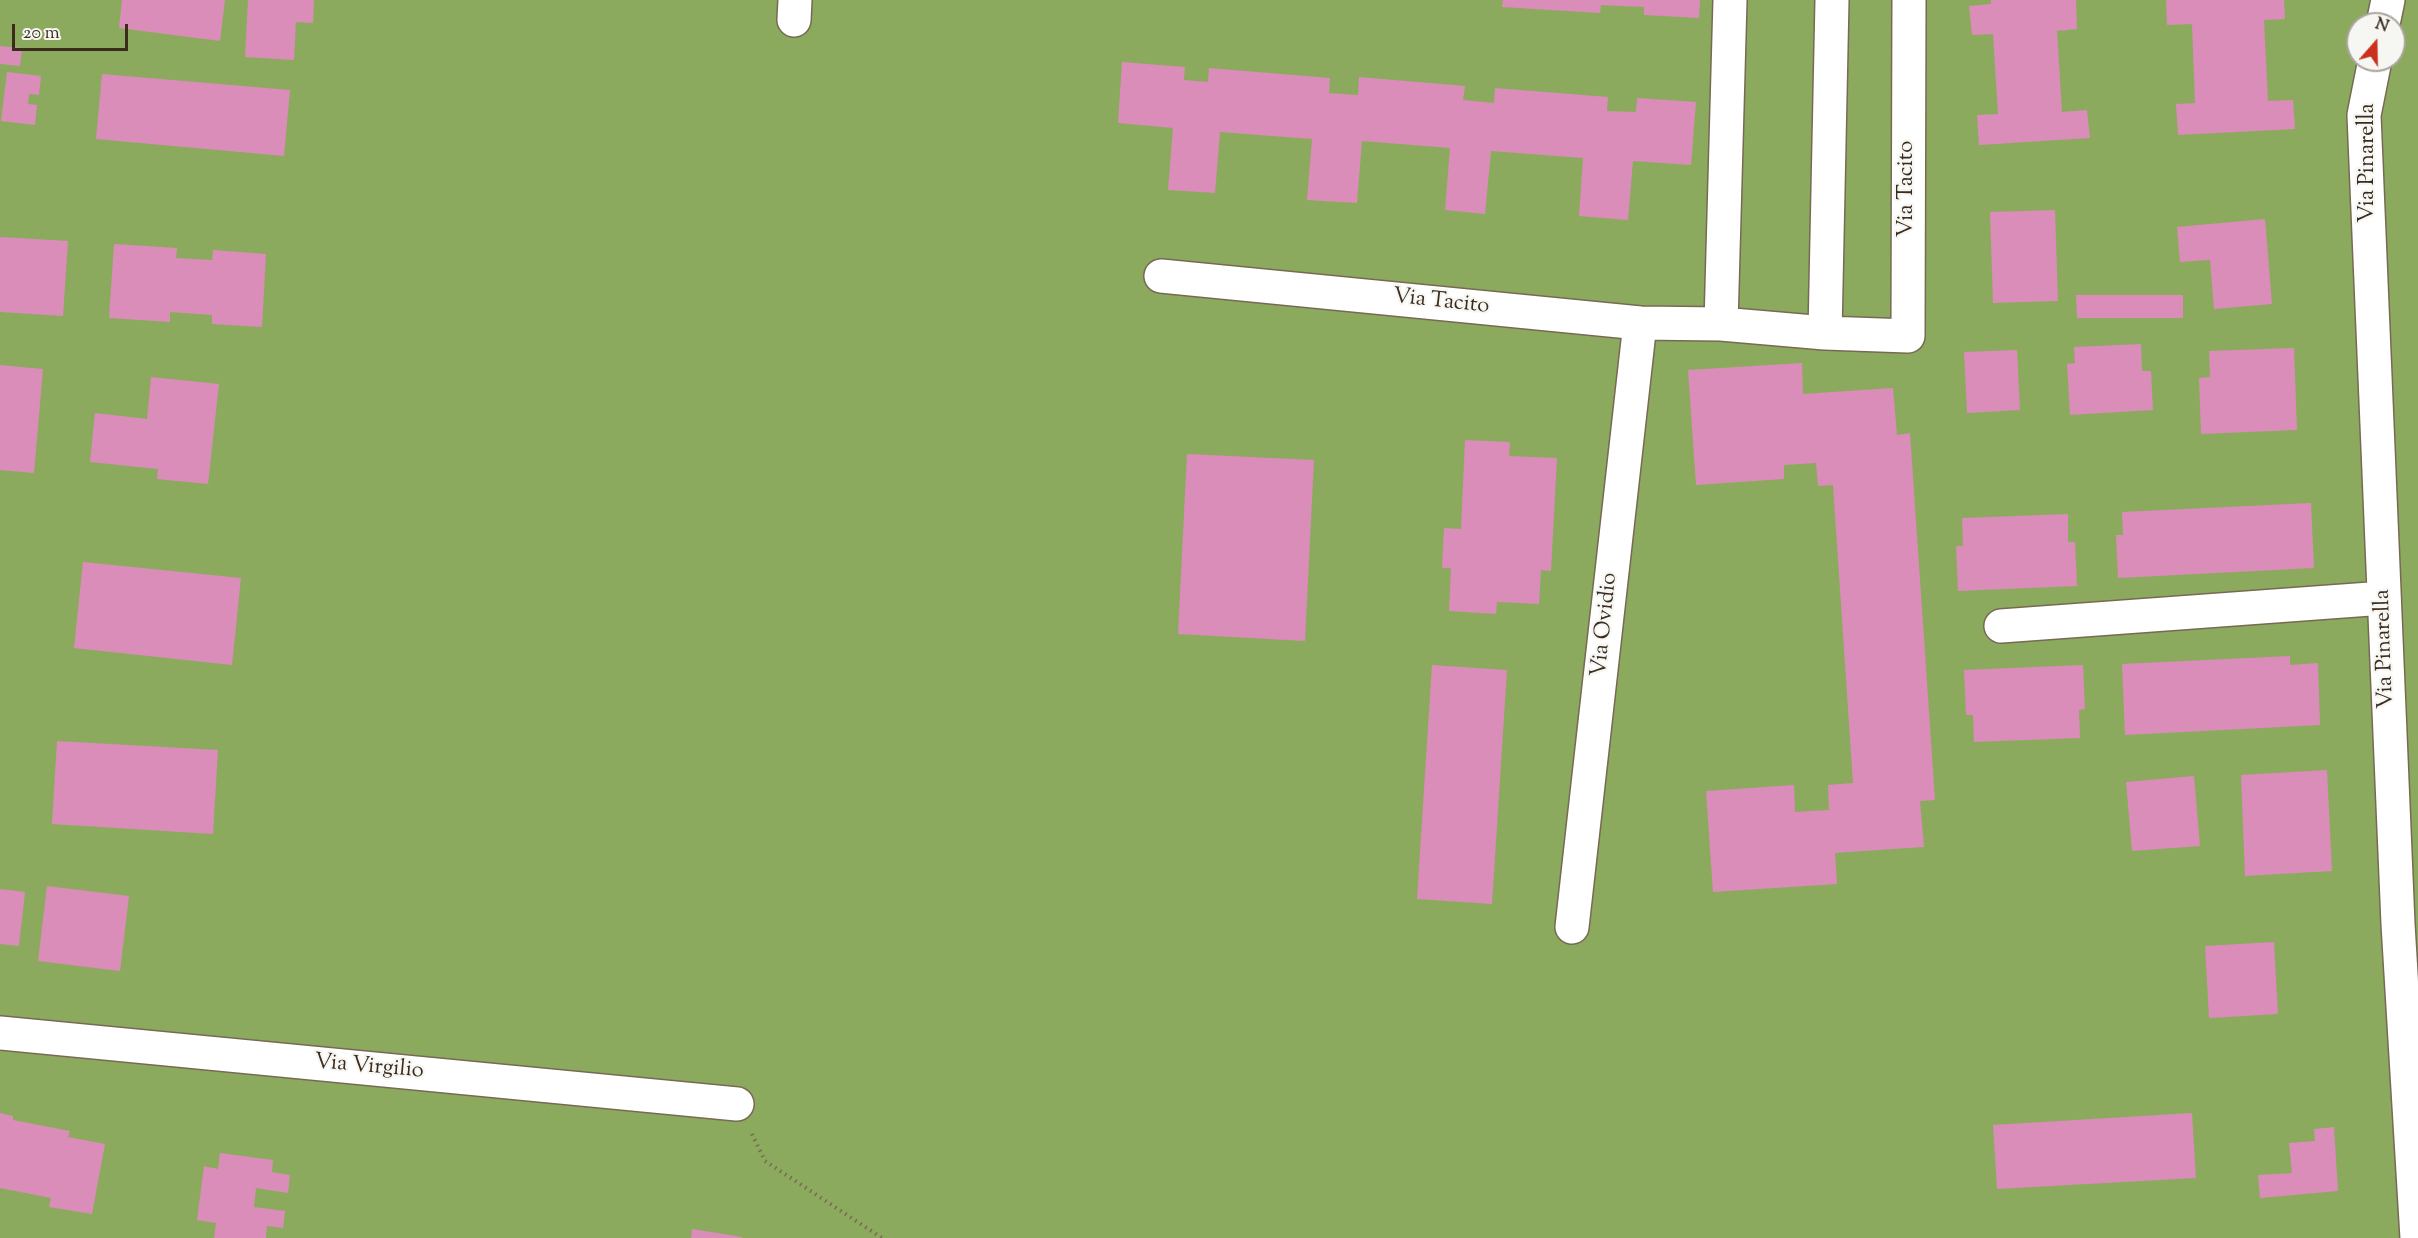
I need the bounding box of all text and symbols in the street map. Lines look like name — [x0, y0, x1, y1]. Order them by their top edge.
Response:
scale bar — [15, 12, 130, 50]
north arrow — [2346, 12, 2406, 72]
text: N — [2372, 14, 2392, 39]
text: 20 m — [23, 21, 60, 47]
street label: Via Pinarella — [2356, 103, 2382, 223]
street label: Via Tacito — [1895, 141, 1921, 237]
street label: Via Tacito — [1392, 285, 1490, 321]
street label: Via Ovidio — [1587, 572, 1625, 678]
street label: Via Pinarella — [2371, 589, 2401, 709]
street label: Via Virgilio — [313, 1050, 425, 1086]

